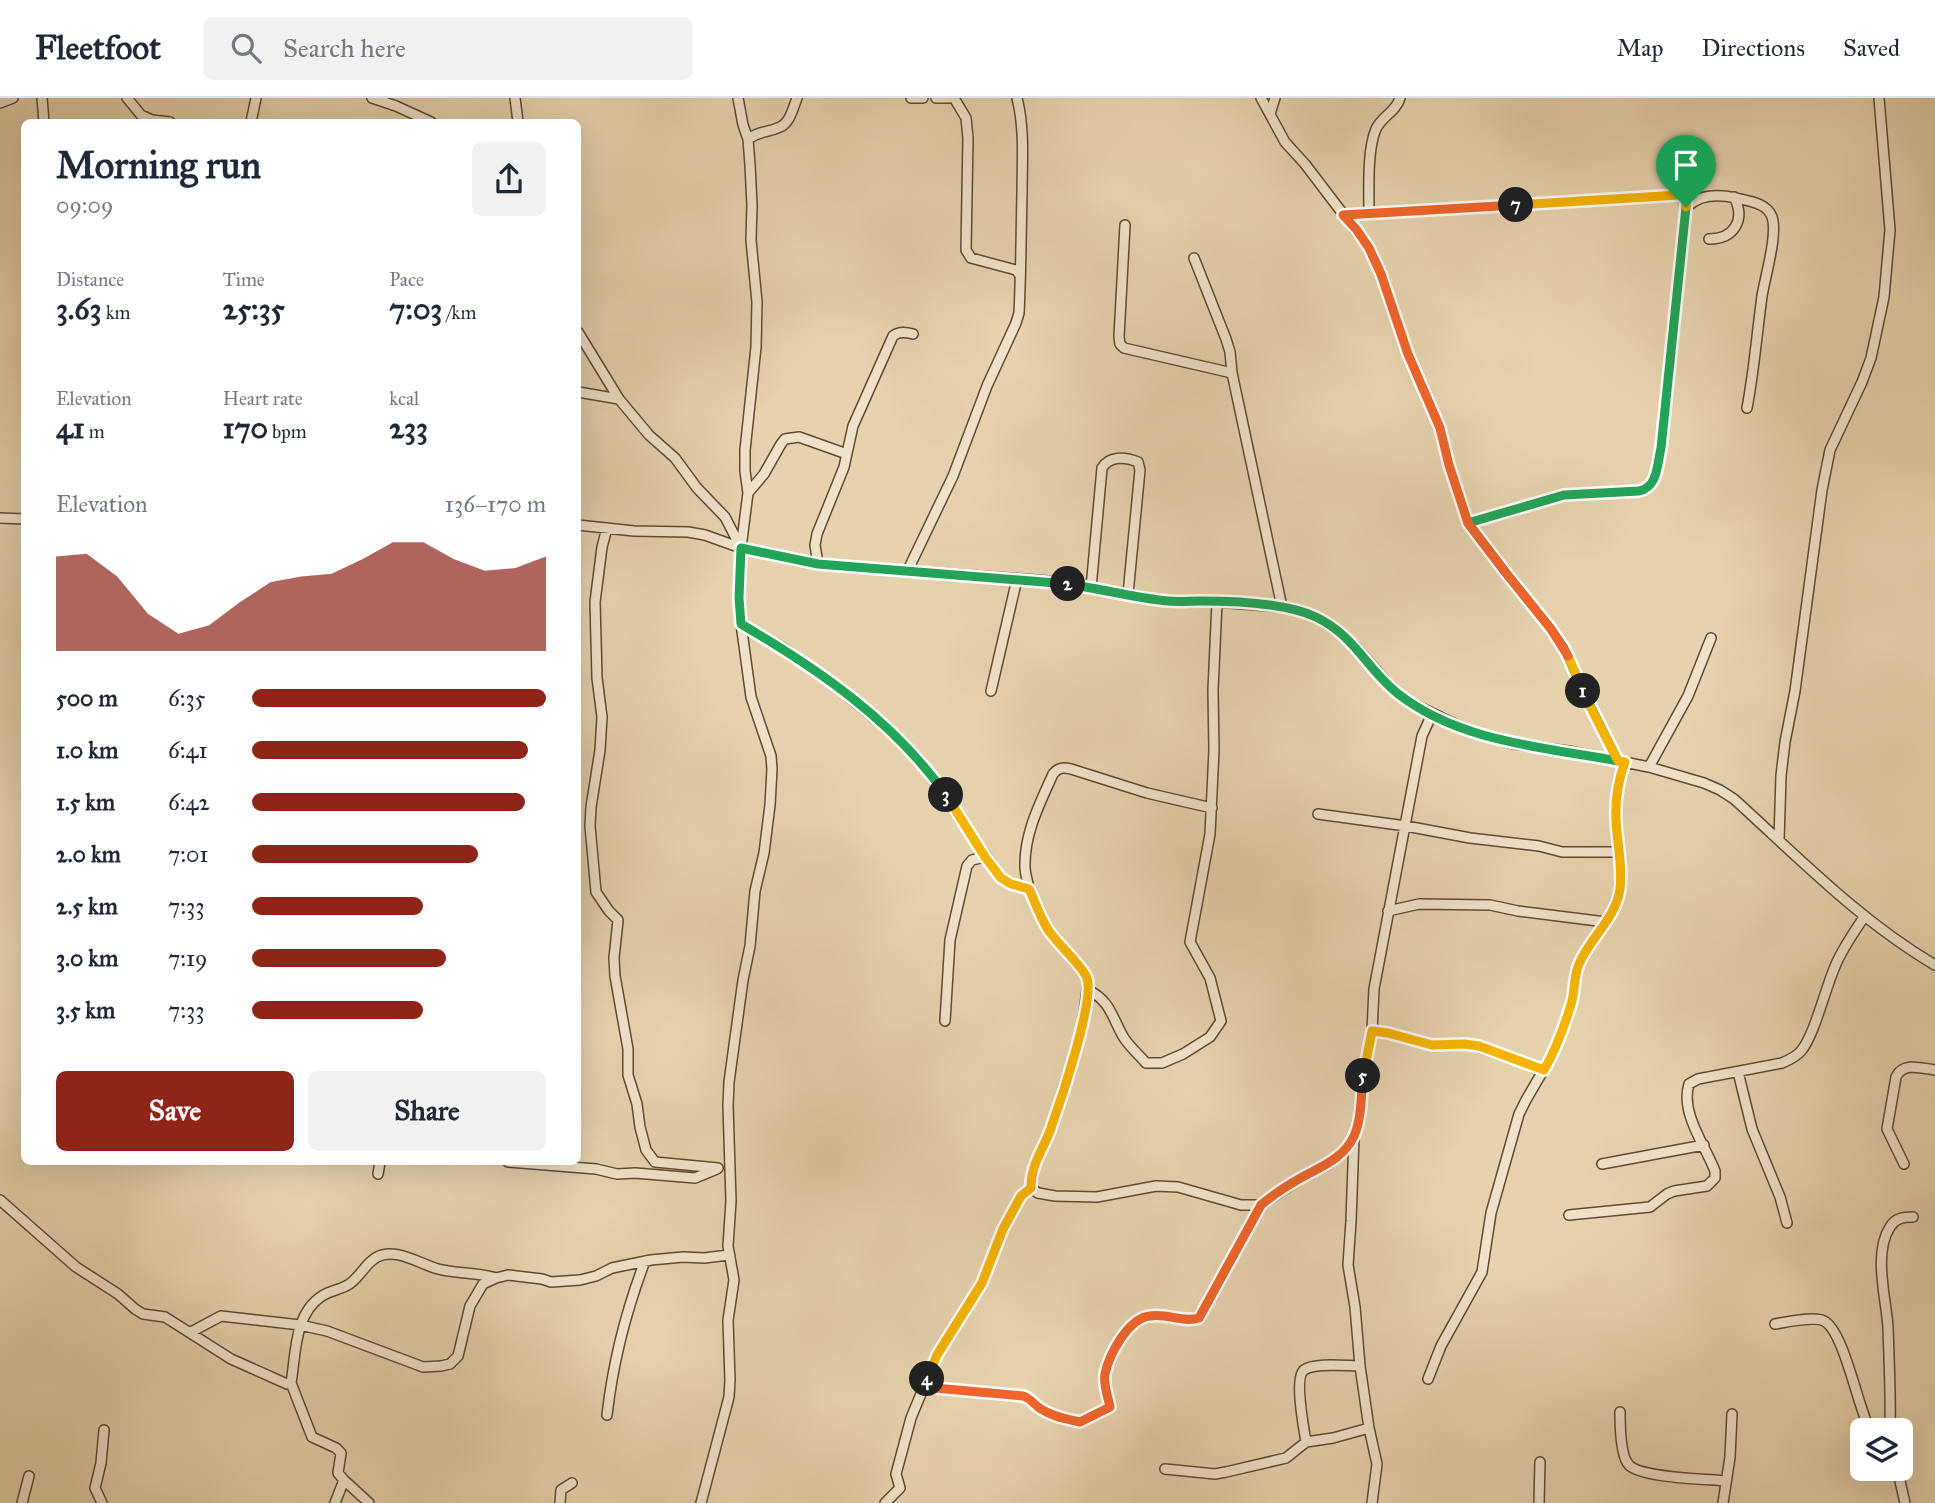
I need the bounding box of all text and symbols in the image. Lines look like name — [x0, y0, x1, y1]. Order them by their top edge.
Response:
search box — [203, 17, 693, 80]
text: Fleetfoot — [35, 28, 161, 68]
icon: search — [227, 29, 265, 67]
text: Search here — [283, 32, 406, 64]
text: Map — [1617, 33, 1664, 63]
text: Directions — [1702, 33, 1805, 63]
text: Saved — [1843, 33, 1900, 63]
pin — [1656, 135, 1716, 207]
text: Morning run — [56, 142, 261, 188]
button: share — [472, 142, 546, 216]
icon: arrive — [1667, 146, 1705, 184]
pin: 7 — [1498, 188, 1534, 222]
text: 09:09 — [56, 191, 113, 219]
text: 7 — [1510, 193, 1521, 216]
text: Distance — [56, 268, 124, 291]
text: Time — [223, 268, 265, 291]
text: Pace — [389, 268, 424, 291]
text: 3.63 — [56, 291, 102, 327]
text: 25:35 — [223, 291, 285, 327]
text: 7:03 — [389, 291, 442, 327]
text: km — [102, 301, 131, 324]
text: /km — [442, 301, 476, 324]
text: Elevation — [56, 387, 131, 410]
text: Heart rate — [223, 387, 303, 410]
text: kcal — [389, 387, 419, 410]
text: 41 — [56, 410, 85, 446]
text: 170 — [223, 410, 268, 446]
text: 233 — [389, 410, 428, 446]
text: m — [85, 420, 105, 443]
text: bpm — [268, 420, 307, 443]
text: Elevation — [56, 490, 147, 518]
text: 136–170 m — [445, 490, 546, 518]
pin: 2 — [1050, 566, 1086, 602]
text: 2 — [1063, 572, 1072, 595]
pin: 1 — [1566, 674, 1600, 708]
text: 1 — [1579, 679, 1586, 702]
text: 500 m — [56, 684, 118, 712]
text: 6:35 — [168, 684, 205, 712]
text: 1.0 km — [56, 736, 118, 764]
text: 6:41 — [168, 736, 208, 764]
pin: 3 — [928, 778, 964, 812]
text: 3 — [942, 783, 949, 806]
text: 1.5 km — [56, 788, 115, 816]
text: 6:42 — [168, 788, 210, 816]
text: 2.0 km — [56, 840, 121, 868]
text: 7:01 — [168, 840, 208, 868]
text: 2.5 km — [56, 892, 118, 920]
text: 7:33 — [168, 892, 204, 920]
text: 3.0 km — [56, 944, 118, 972]
text: 7:19 — [168, 944, 207, 972]
text: 3.5 km — [56, 996, 115, 1024]
text: 7:33 — [168, 996, 204, 1024]
pin: 5 — [1346, 1058, 1380, 1094]
text: 5 — [1358, 1064, 1367, 1087]
button: Save — [56, 1071, 294, 1151]
button: Share — [308, 1071, 546, 1151]
pin: 4 — [909, 1362, 944, 1396]
text: 4 — [921, 1367, 932, 1390]
map controls — [1850, 1418, 1913, 1481]
button: layers — [1850, 1418, 1913, 1481]

